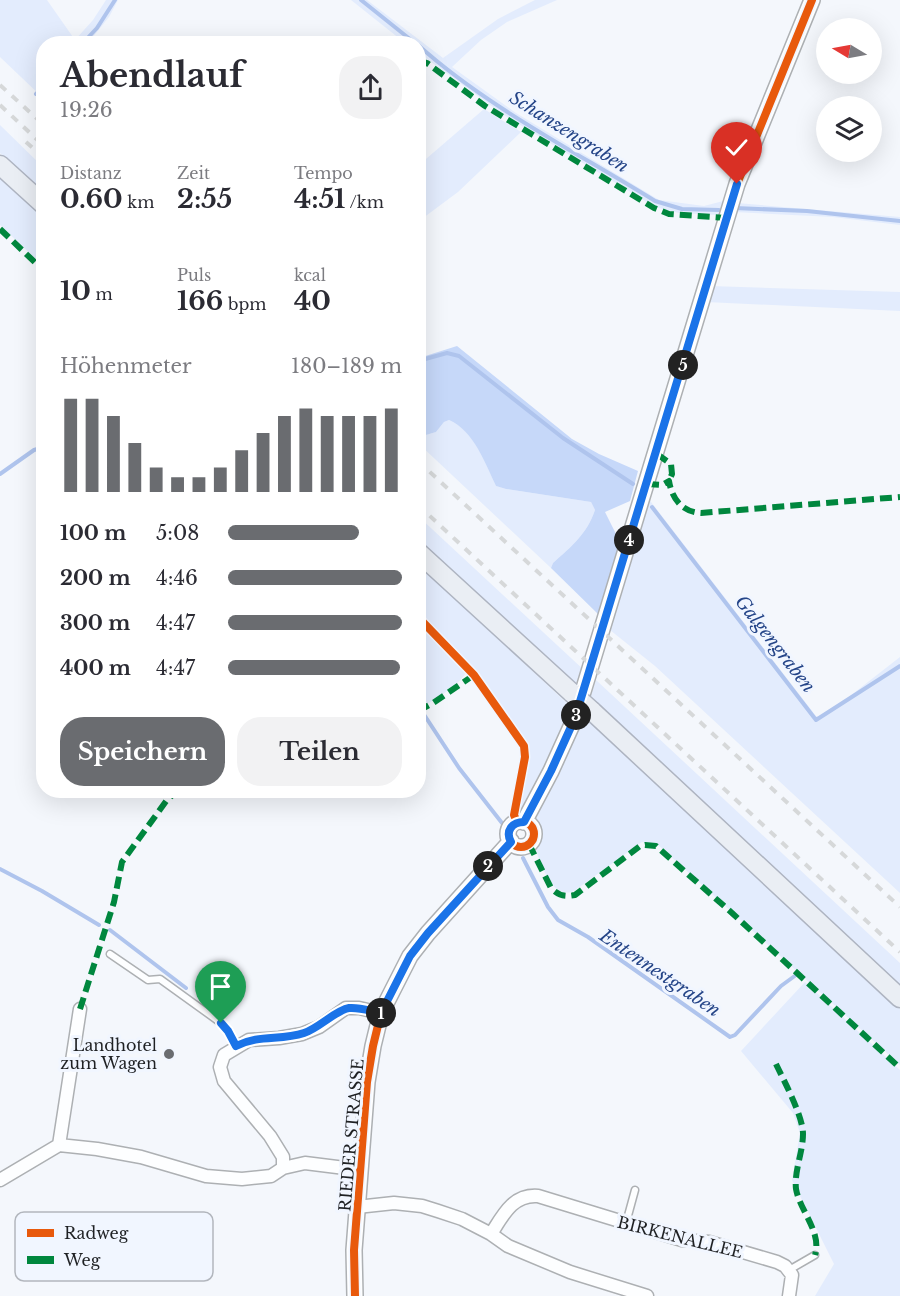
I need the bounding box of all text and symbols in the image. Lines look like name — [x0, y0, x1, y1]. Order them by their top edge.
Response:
north arrow — [816, 18, 882, 84]
map controls — [816, 18, 882, 162]
text: Abendlauf — [60, 55, 244, 96]
button: share — [339, 56, 402, 119]
water label: Schanzengraben — [505, 87, 633, 177]
button: layers — [816, 96, 882, 162]
text: 19:26 — [60, 98, 113, 122]
pin — [711, 122, 762, 184]
icon: check — [720, 131, 753, 164]
text: Distanz — [60, 163, 122, 183]
text: Zeit — [177, 163, 210, 183]
text: Tempo — [294, 163, 353, 183]
text: 0.60 — [60, 183, 123, 215]
text: 2:55 — [177, 183, 232, 215]
text: 4:51 — [294, 183, 345, 215]
text: km — [123, 192, 154, 212]
text: /km — [345, 192, 384, 212]
text: Puls — [177, 265, 211, 285]
text: kcal — [294, 265, 326, 285]
text: 10 — [60, 275, 91, 307]
text: m — [91, 284, 113, 304]
text: 166 — [177, 285, 223, 317]
text: 40 — [294, 285, 331, 317]
text: bpm — [223, 294, 266, 314]
pin: 5 — [668, 350, 698, 380]
text: Höhenmeter — [60, 354, 192, 378]
text: 180–189 m — [291, 354, 402, 378]
text: 5 — [678, 355, 688, 375]
text: 100 m — [60, 521, 126, 545]
text: 5:08 — [156, 521, 199, 545]
pin: 4 — [614, 525, 644, 555]
text: 4 — [624, 530, 634, 550]
text: 200 m — [60, 566, 131, 590]
text: 4:46 — [156, 566, 198, 590]
water label: Galgengraben — [730, 591, 820, 697]
text: 300 m — [60, 611, 130, 635]
text: 4:47 — [156, 611, 195, 635]
text: 400 m — [60, 656, 131, 680]
text: 4:47 — [156, 656, 195, 680]
pin: 3 — [561, 700, 591, 730]
text: 3 — [571, 705, 581, 725]
button: Speichern — [60, 717, 225, 786]
button: Teilen — [237, 717, 402, 786]
pin: 2 — [473, 851, 503, 881]
text: 2 — [483, 856, 493, 876]
water label: Entennestgraben — [595, 924, 724, 1021]
pin — [195, 961, 246, 1023]
icon: arrive — [204, 970, 237, 1003]
pin: 1 — [366, 998, 396, 1028]
text: 1 — [378, 1003, 384, 1023]
place label: Landhotel zum Wagen — [60, 1035, 157, 1073]
marker: Landhotel zum Wagen — [162, 1047, 176, 1061]
street label: RIEDER STRASSE — [334, 1058, 368, 1212]
legend — [15, 1212, 213, 1281]
street label: BIRKENALLEE — [615, 1212, 745, 1262]
text: Radweg — [64, 1223, 129, 1243]
text: Weg — [63, 1250, 101, 1270]

